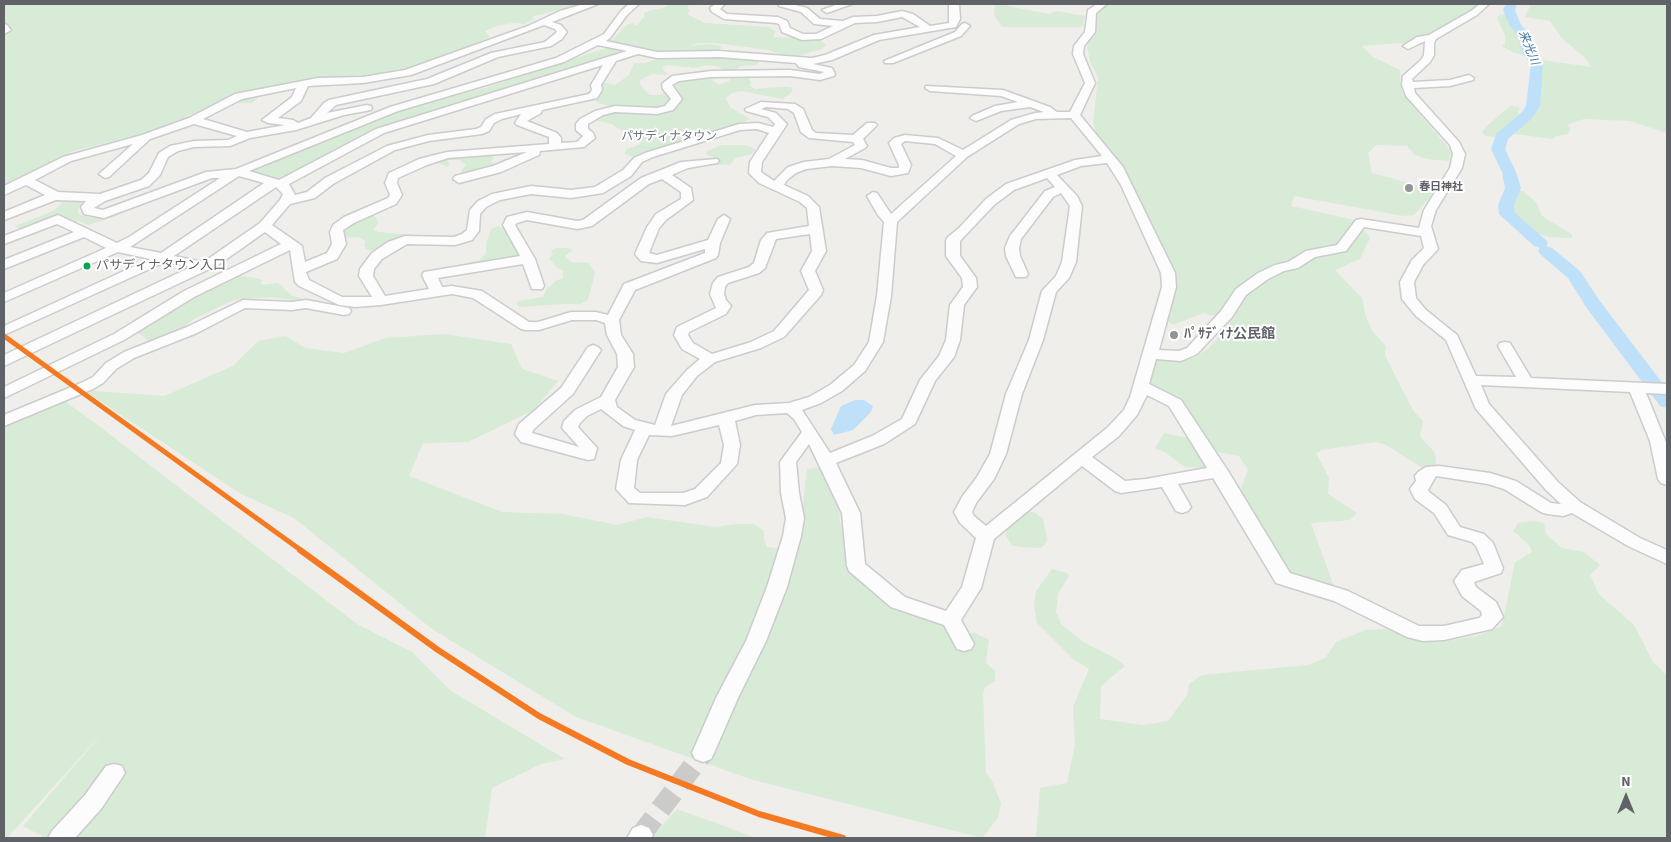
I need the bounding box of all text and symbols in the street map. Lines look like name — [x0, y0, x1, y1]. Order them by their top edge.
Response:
water label: 来光川 — [1515, 29, 1541, 67]
district label: パサディナタウン — [621, 130, 717, 144]
place label: 春日神社 — [1419, 181, 1463, 195]
marker: 春日神社 — [1403, 182, 1415, 194]
place label: パサディナタウン入口 — [96, 258, 226, 274]
marker: パサディナタウン入口 — [82, 261, 92, 271]
place label: ﾊﾟｻﾃﾞｨﾅ公民館 — [1184, 327, 1275, 343]
marker: ﾊﾟｻﾃﾞｨﾅ公民館 — [1168, 329, 1180, 341]
north arrow — [1601, 772, 1651, 822]
text: N — [1621, 772, 1631, 792]

